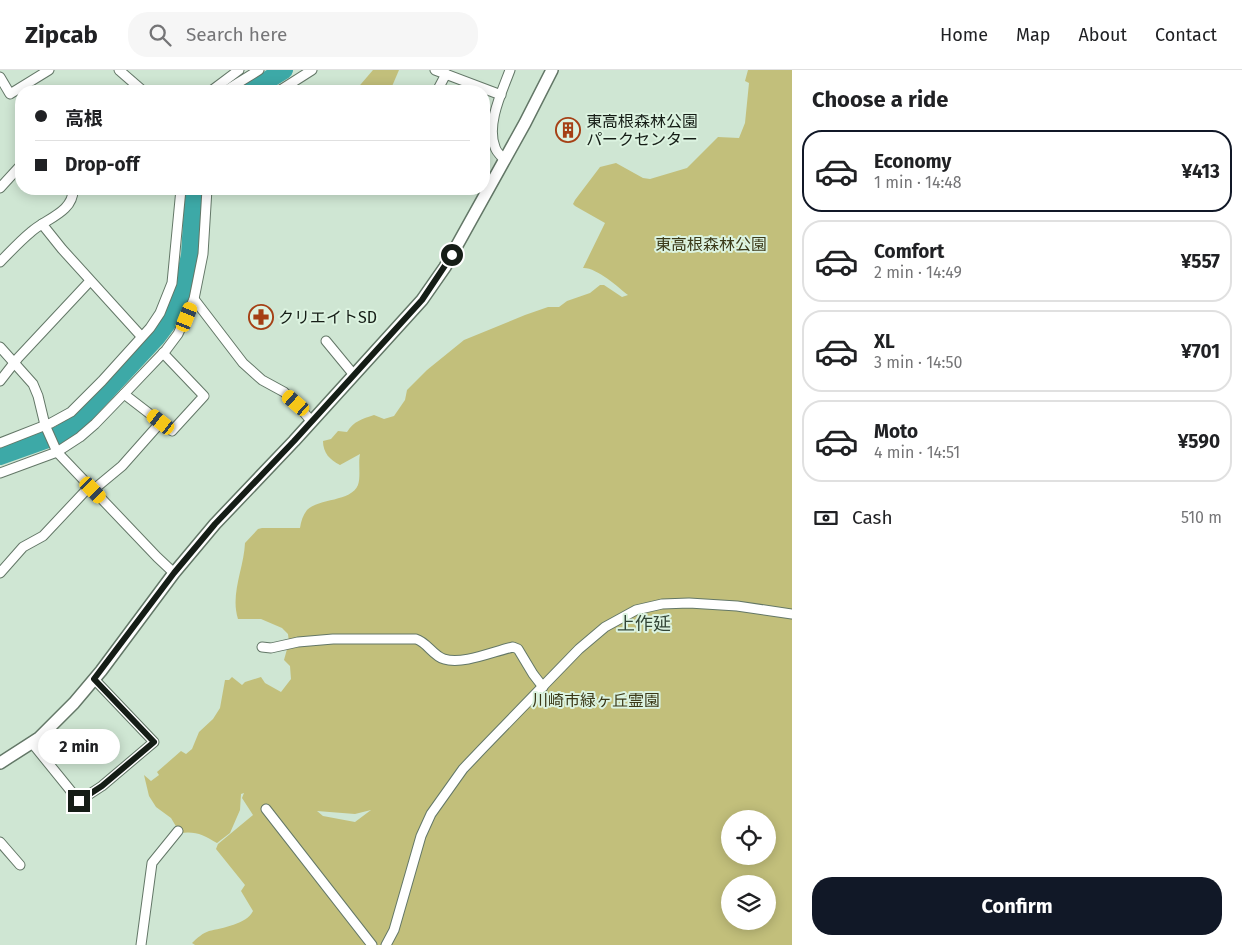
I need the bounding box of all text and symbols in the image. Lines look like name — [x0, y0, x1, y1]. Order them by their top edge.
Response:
search box — [128, 12, 478, 57]
text: Zipcab — [25, 21, 98, 49]
icon: search — [146, 21, 174, 49]
text: Search here — [186, 23, 287, 46]
text: Home — [940, 24, 988, 46]
text: Map — [1016, 24, 1050, 46]
text: About — [1078, 24, 1127, 46]
text: Contact — [1155, 24, 1217, 46]
text: Choose a ride — [812, 86, 948, 113]
text: 高根 — [65, 107, 103, 130]
place label: 東高根森林公園 パークセンター — [586, 112, 698, 149]
building icon: 東高根森林公園 パークセンター — [555, 117, 581, 143]
icon: car — [814, 149, 859, 194]
text: Economy — [874, 150, 951, 173]
text: Drop-off — [65, 153, 139, 176]
text: ¥413 — [1182, 160, 1220, 183]
text: 1 min · 14:48 — [874, 173, 962, 192]
park label: 東高根森林公園 — [655, 235, 767, 254]
icon: car — [814, 239, 859, 284]
text: Comfort — [874, 240, 944, 263]
route start — [441, 244, 463, 266]
text: ¥557 — [1181, 250, 1220, 273]
text: 2 min · 14:49 — [874, 263, 962, 282]
car — [174, 300, 199, 334]
pharmacy icon: クリエイトSD — [248, 304, 274, 330]
place label: クリエイトSD — [278, 308, 377, 327]
icon: car — [814, 329, 859, 374]
text: XL — [874, 330, 895, 353]
text: ¥701 — [1181, 340, 1220, 363]
text: 3 min · 14:50 — [874, 353, 962, 372]
car — [279, 387, 312, 419]
car — [144, 407, 177, 437]
icon: car — [814, 419, 859, 464]
text: Moto — [874, 420, 918, 443]
text: ¥590 — [1178, 430, 1220, 453]
text: 4 min · 14:51 — [874, 443, 960, 462]
car — [77, 474, 108, 506]
icon: cash — [812, 504, 840, 532]
text: Cash — [852, 506, 893, 529]
text: 510 m — [1181, 508, 1222, 527]
district label: 上作延 — [617, 613, 671, 635]
park label: 川崎市緑ヶ丘霊園 — [532, 691, 660, 710]
callout: 2 min — [38, 728, 120, 764]
text: 2 min — [59, 737, 99, 756]
route end — [68, 790, 90, 812]
map controls — [721, 810, 776, 930]
button: locate — [721, 810, 776, 865]
button: layers — [721, 875, 776, 930]
button: Confirm — [812, 877, 1222, 935]

